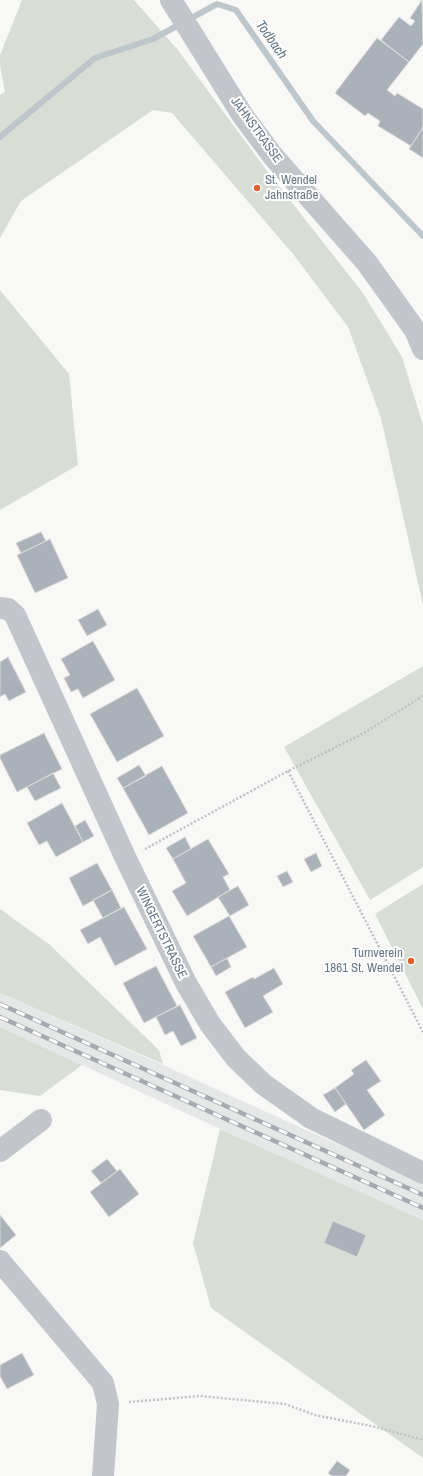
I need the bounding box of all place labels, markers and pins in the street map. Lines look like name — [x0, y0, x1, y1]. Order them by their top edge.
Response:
place label: St. Wendel Jahnstraße — [265, 173, 318, 204]
marker: St. Wendel Jahnstraße — [252, 183, 262, 193]
place label: Turnverein 1861 St. Wendel — [324, 946, 403, 977]
marker: Turnverein 1861 St. Wendel — [406, 956, 416, 966]

